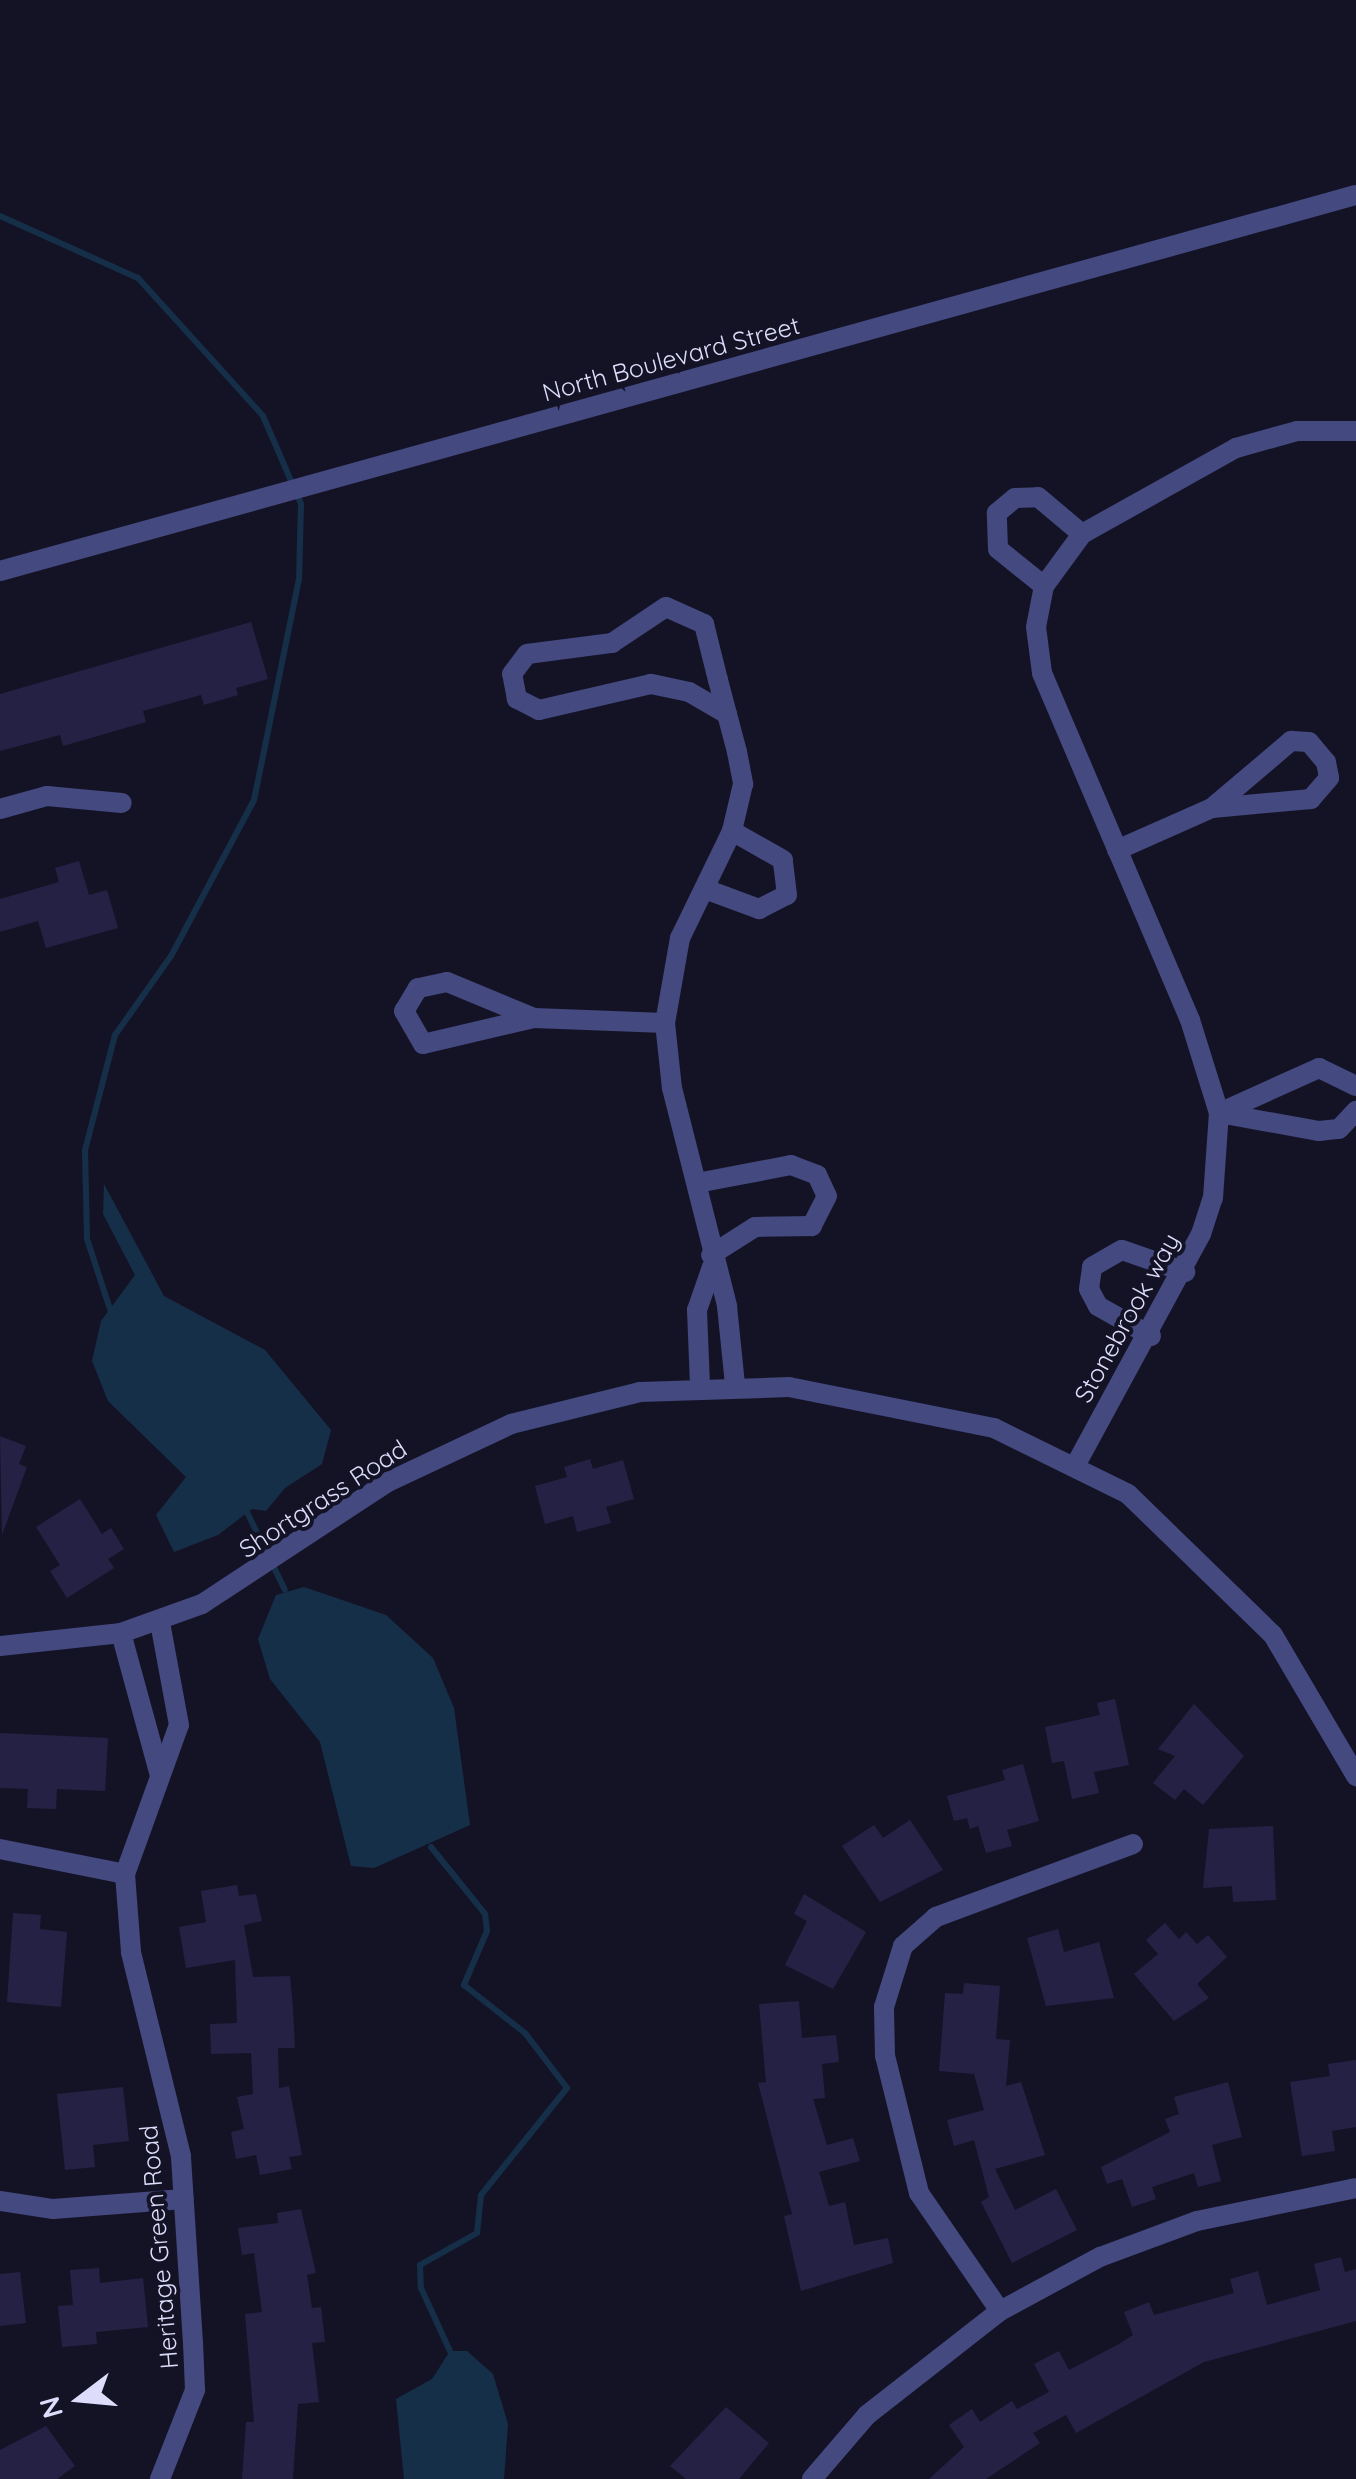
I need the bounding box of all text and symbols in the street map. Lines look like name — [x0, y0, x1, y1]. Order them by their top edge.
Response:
street label: North Boulevard Street — [539, 310, 803, 408]
street label: Stonebrook way — [1068, 1228, 1186, 1408]
street label: Shortgrass Road — [234, 1434, 412, 1564]
street label: Heritage Green Road — [133, 2124, 185, 2370]
north arrow — [30, 2349, 130, 2449]
text: N — [31, 2393, 70, 2422]

